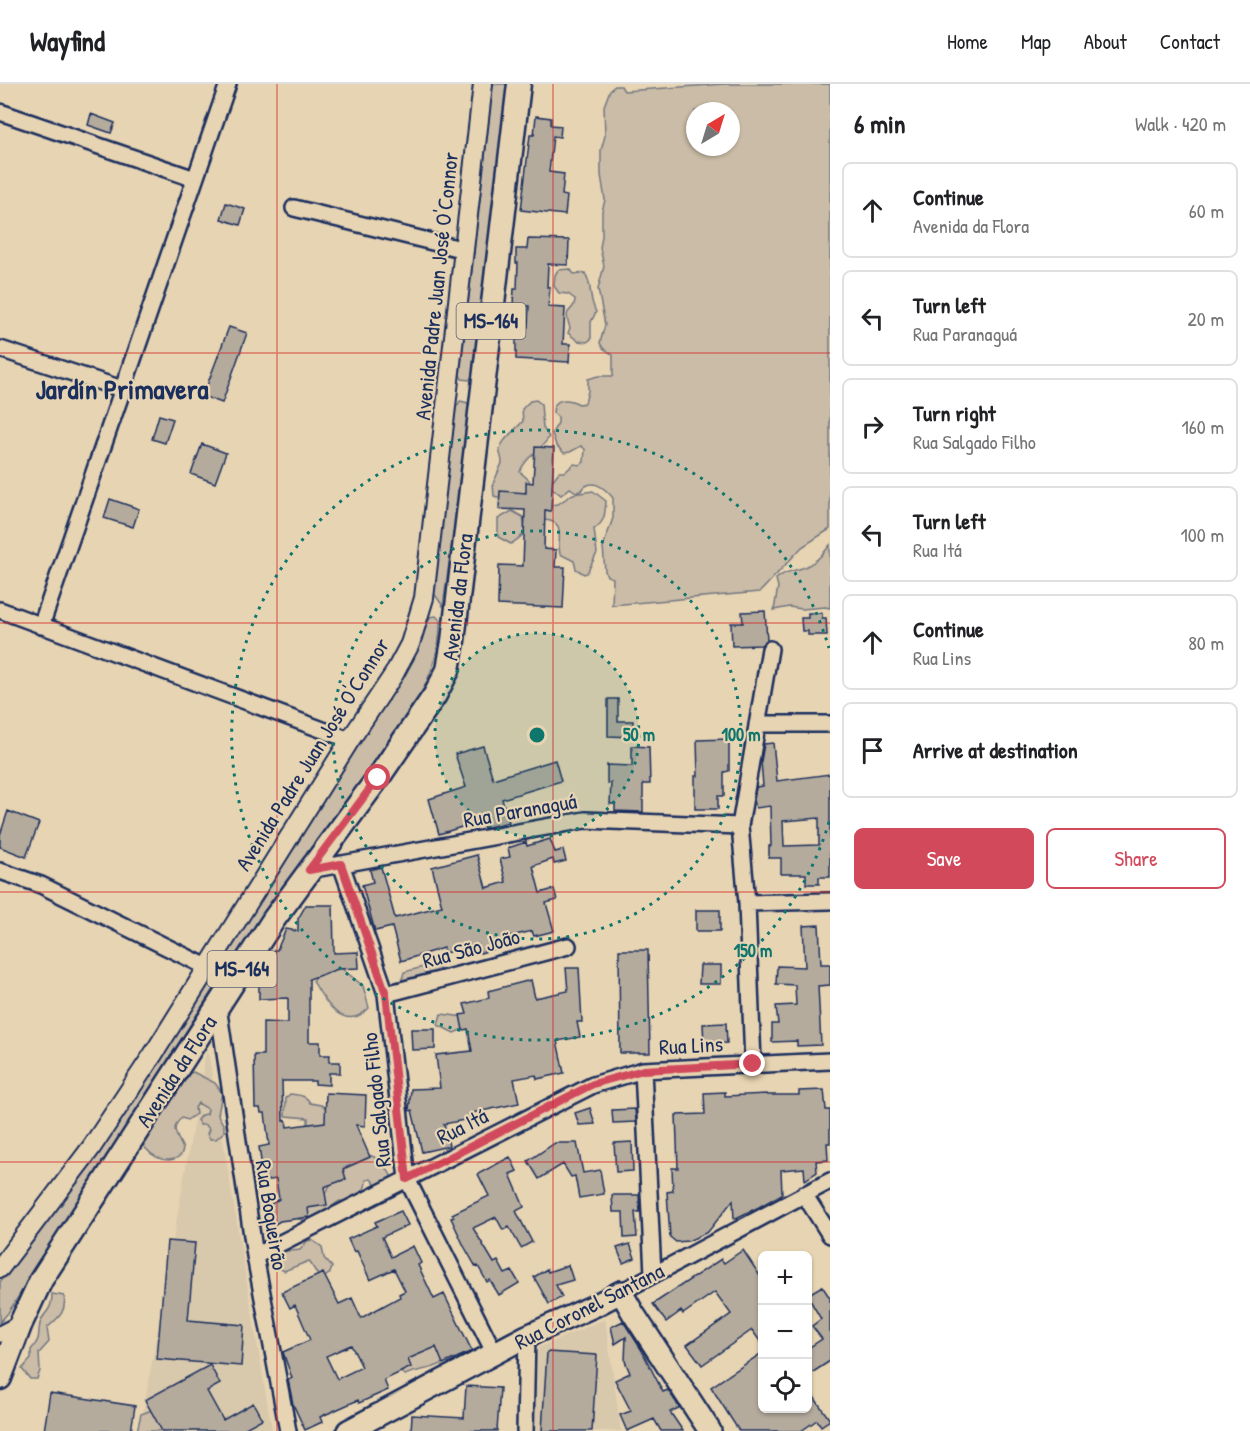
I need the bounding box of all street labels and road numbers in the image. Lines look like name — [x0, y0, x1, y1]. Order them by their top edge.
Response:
street label: Avenida Padre Juan José O'Connor — [407, 150, 465, 422]
road number: MS-164 — [456, 303, 526, 339]
street label: Avenida da Flora — [434, 531, 480, 662]
street label: Avenida Padre Juan José O'Connor — [228, 631, 396, 876]
street label: Rua Paranaguá — [461, 785, 579, 835]
street label: Rua São João — [419, 921, 523, 975]
road number: MS-164 — [208, 951, 276, 987]
street label: Avenida da Flora — [129, 1009, 224, 1133]
street label: Rua Lins — [658, 1028, 724, 1062]
street label: Rua Salgado Filho — [354, 1031, 398, 1169]
street label: Rua Itá — [431, 1100, 493, 1152]
street label: Rua Boqueirão — [248, 1158, 296, 1272]
street label: Rua Coronel Santana — [509, 1255, 669, 1357]

